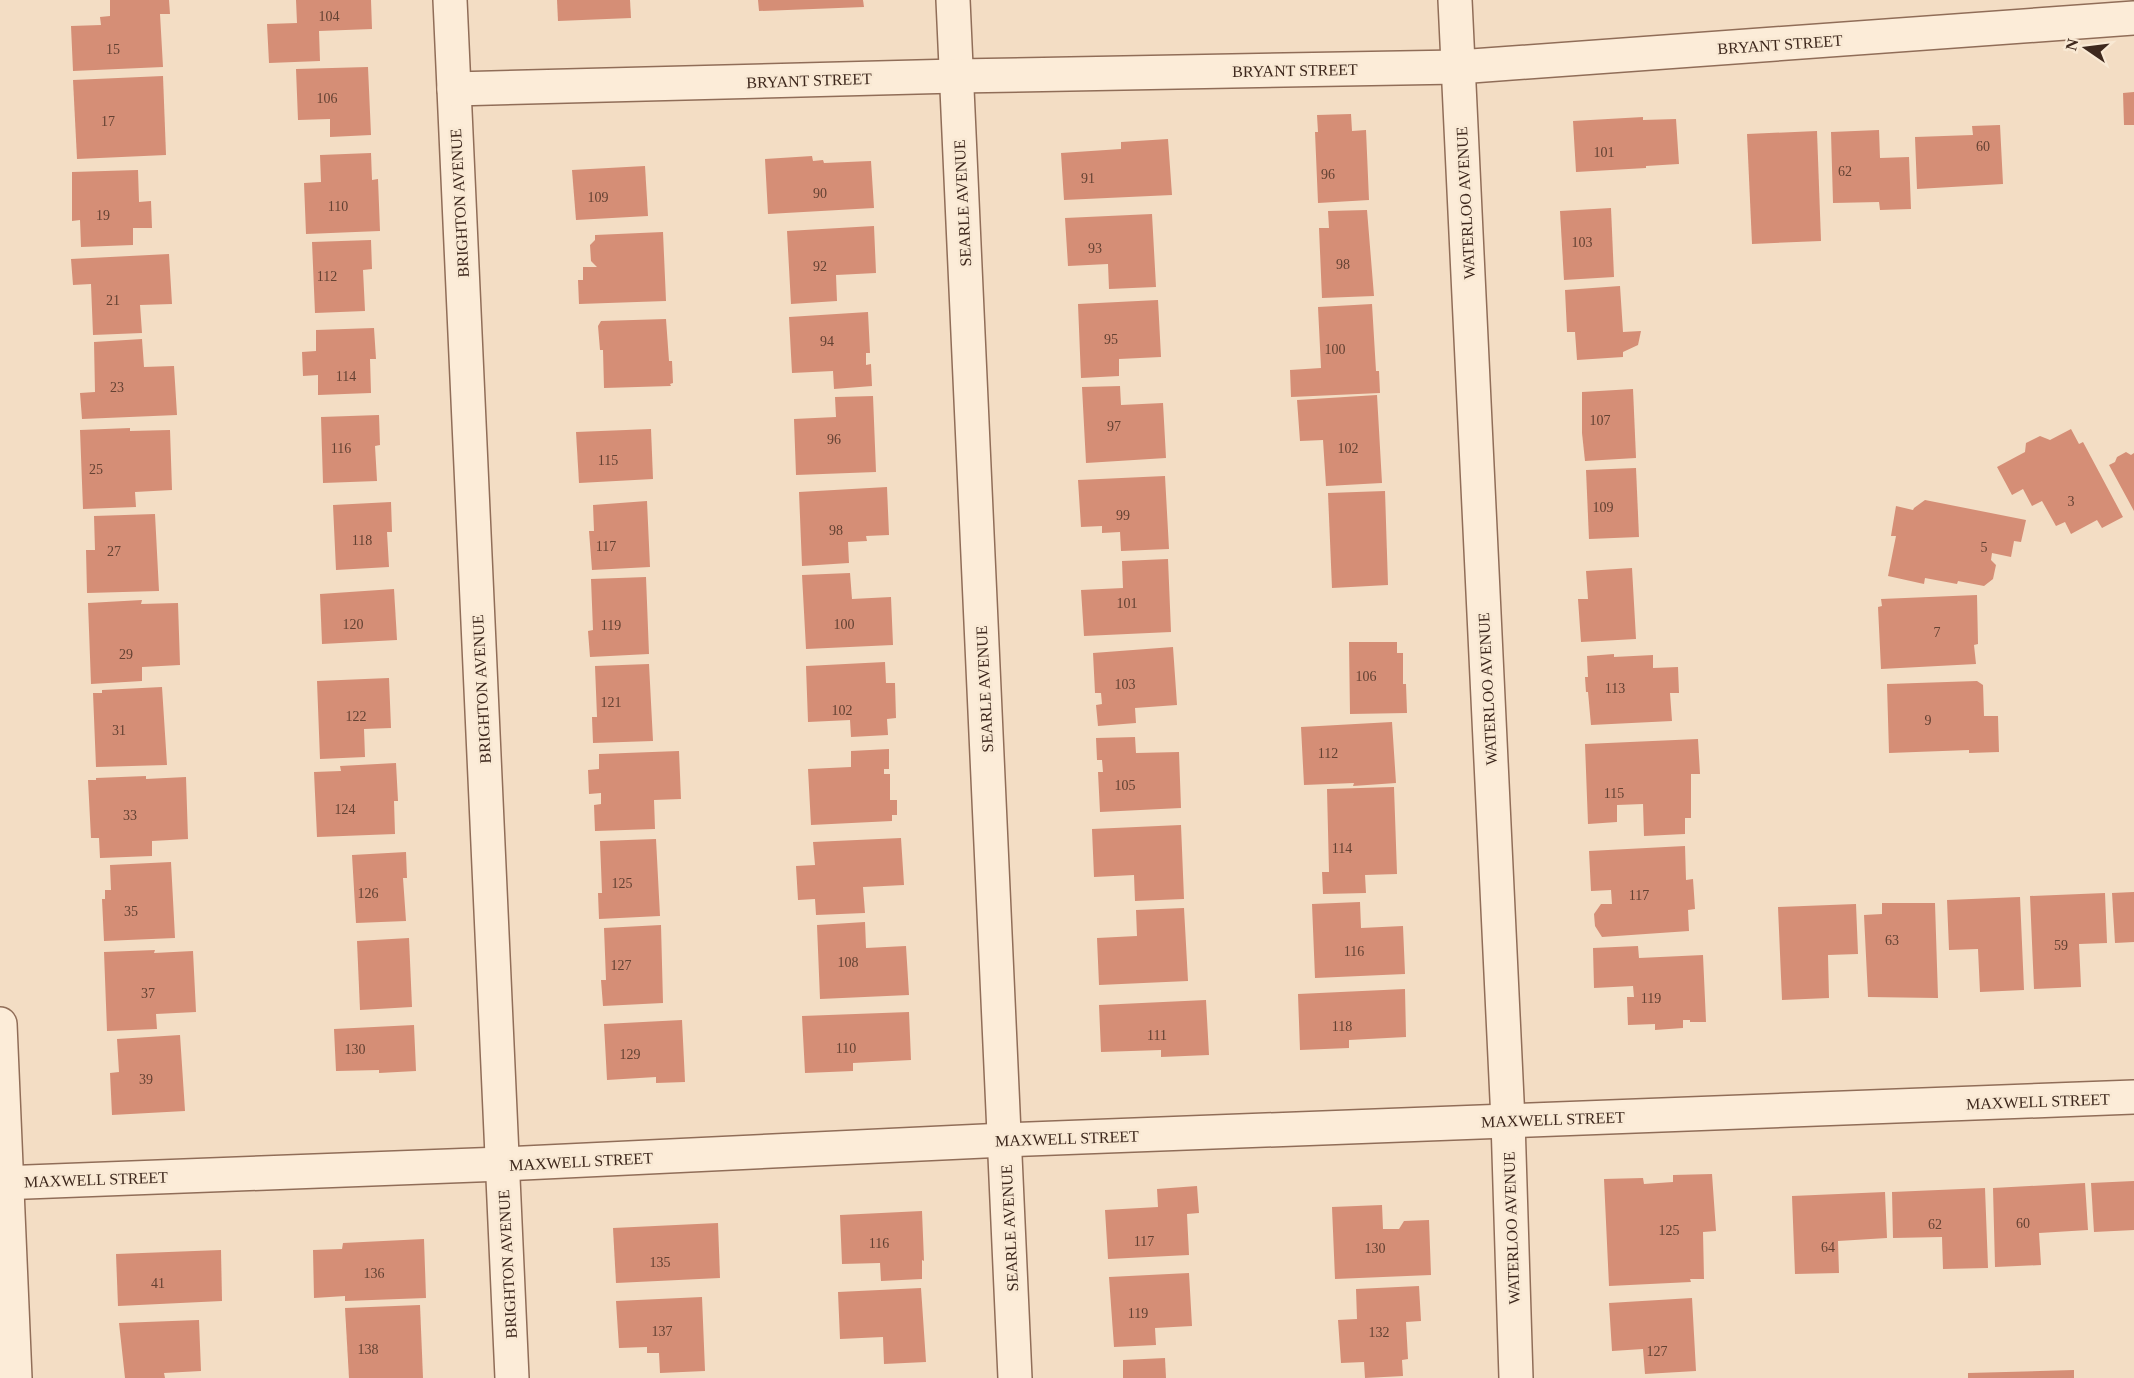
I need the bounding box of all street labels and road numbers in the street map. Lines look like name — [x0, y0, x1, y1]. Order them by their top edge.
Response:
street label: BRYANT STREET — [1717, 32, 1843, 57]
street label: BRYANT STREET — [1232, 61, 1358, 80]
street label: BRYANT STREET — [746, 70, 872, 91]
street label: WATERLOO AVENUE — [1453, 126, 1478, 280]
street label: BRIGHTON AVENUE — [447, 128, 472, 278]
street label: SEARLE AVENUE — [951, 139, 974, 267]
street label: WATERLOO AVENUE — [1475, 612, 1500, 766]
street label: BRIGHTON AVENUE — [469, 614, 494, 764]
street label: SEARLE AVENUE — [973, 625, 996, 753]
street label: MAXWELL STREET — [1966, 1090, 2110, 1113]
street label: MAXWELL STREET — [1481, 1108, 1625, 1131]
street label: MAXWELL STREET — [995, 1127, 1139, 1150]
street label: MAXWELL STREET — [509, 1149, 654, 1174]
street label: WATERLOO AVENUE — [1500, 1151, 1523, 1305]
street label: SEARLE AVENUE — [998, 1164, 1021, 1292]
street label: MAXWELL STREET — [24, 1168, 168, 1191]
street label: BRIGHTON AVENUE — [495, 1189, 520, 1339]

